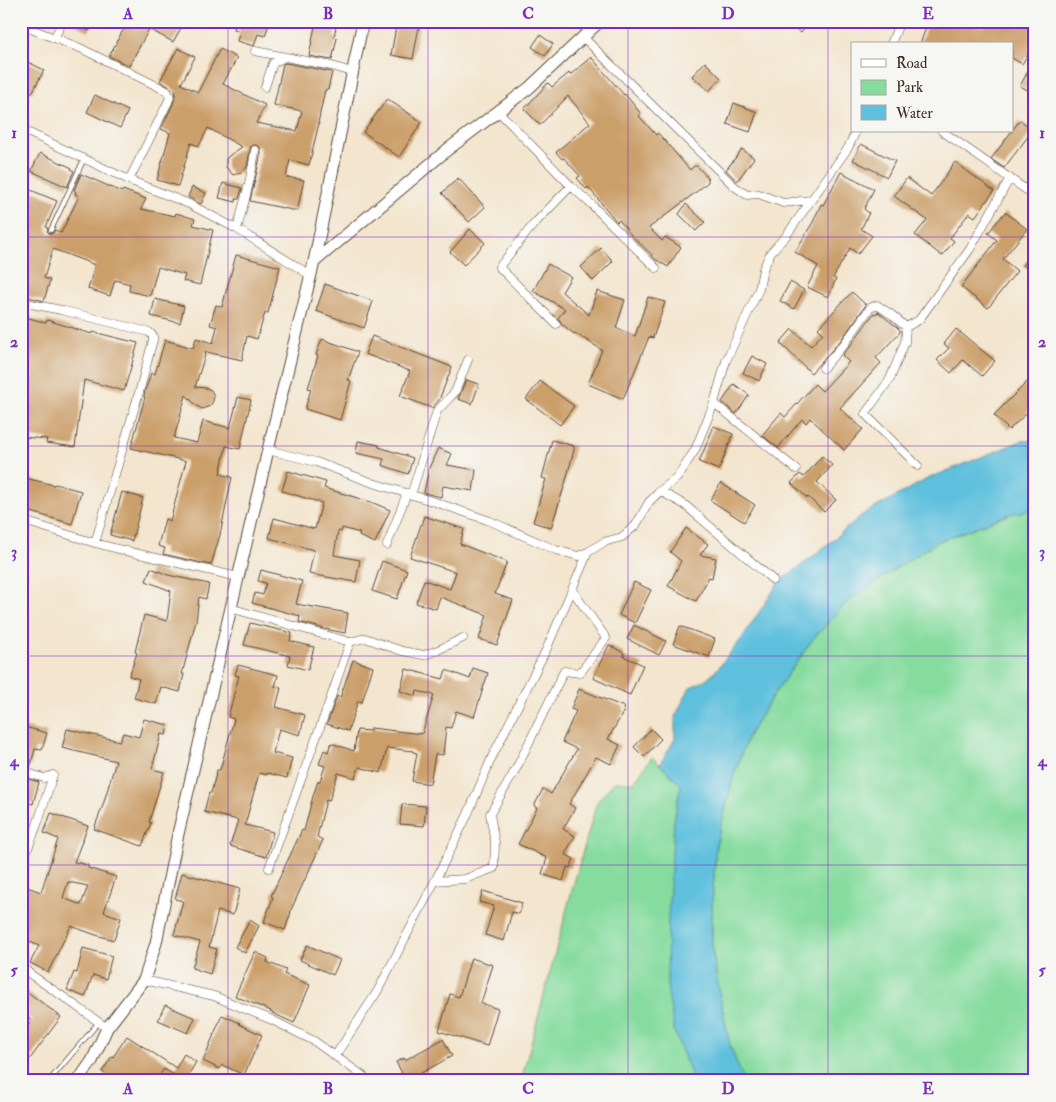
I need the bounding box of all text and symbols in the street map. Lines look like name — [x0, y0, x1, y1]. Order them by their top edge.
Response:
text: A — [122, 4, 134, 24]
text: B — [323, 4, 333, 24]
text: C — [522, 4, 534, 24]
text: D — [721, 4, 735, 24]
text: E — [922, 4, 934, 24]
legend — [851, 42, 1014, 132]
text: Road — [896, 54, 928, 73]
text: Park — [896, 78, 923, 97]
text: Water — [895, 104, 933, 123]
text: 1 — [11, 123, 17, 143]
text: 1 — [1039, 123, 1045, 143]
text: 2 — [10, 332, 18, 352]
text: 2 — [1038, 332, 1046, 352]
text: 3 — [11, 542, 17, 562]
text: 3 — [1039, 542, 1045, 562]
text: 4 — [9, 751, 20, 771]
text: 4 — [1037, 751, 1048, 771]
text: 5 — [10, 960, 18, 980]
text: 5 — [1038, 960, 1046, 980]
text: A — [122, 1079, 134, 1099]
text: B — [323, 1079, 333, 1099]
text: C — [522, 1079, 534, 1099]
text: D — [721, 1079, 735, 1099]
text: E — [922, 1079, 934, 1099]

